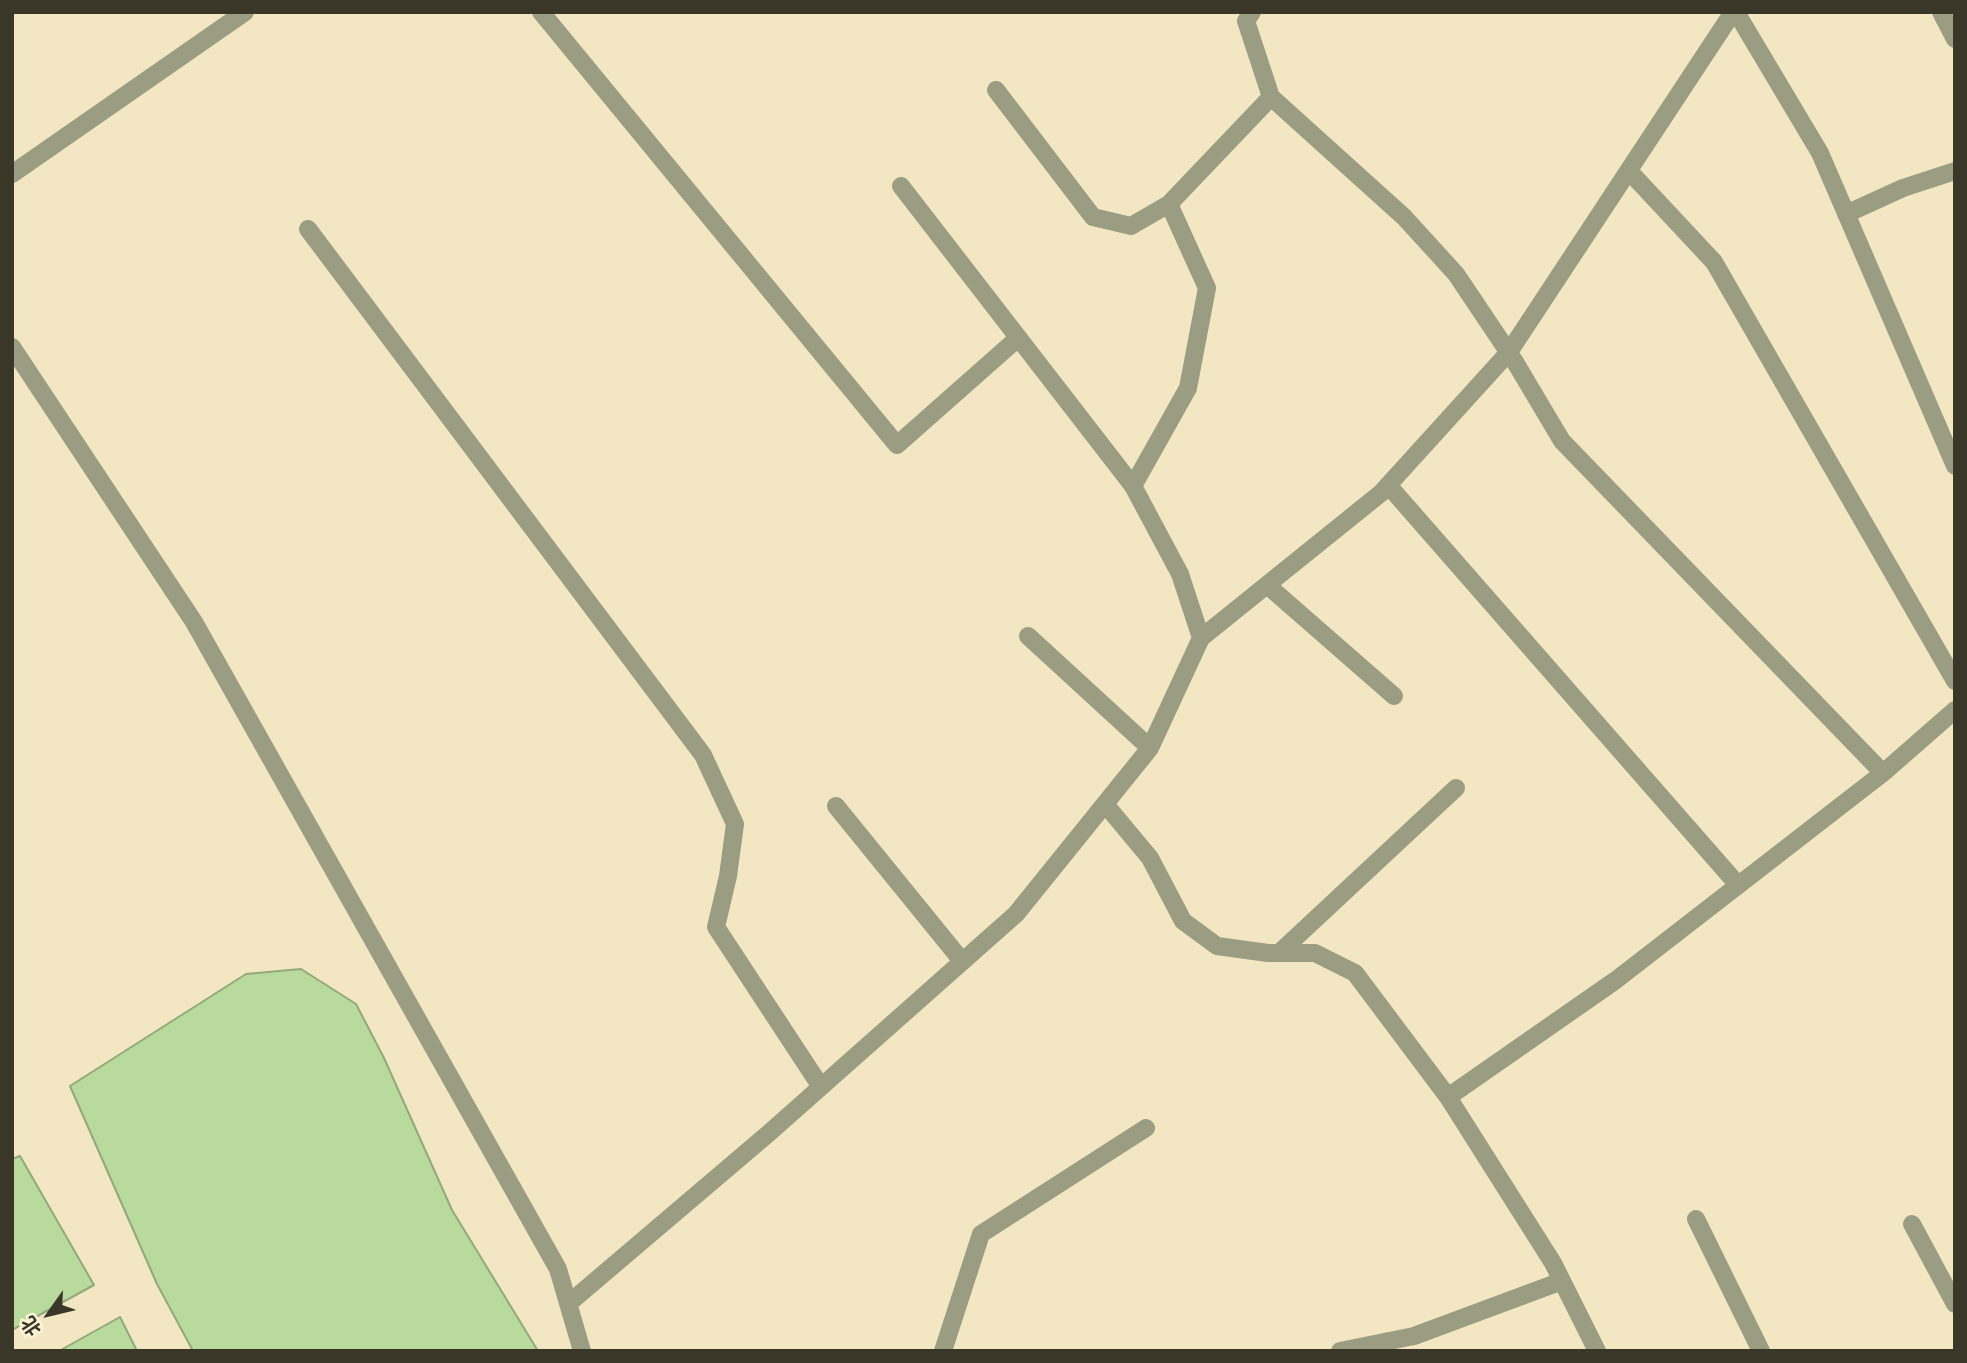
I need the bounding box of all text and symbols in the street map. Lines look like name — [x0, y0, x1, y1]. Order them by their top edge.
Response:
north arrow — [14, 1279, 84, 1349]
text: 北 — [16, 1312, 46, 1340]

